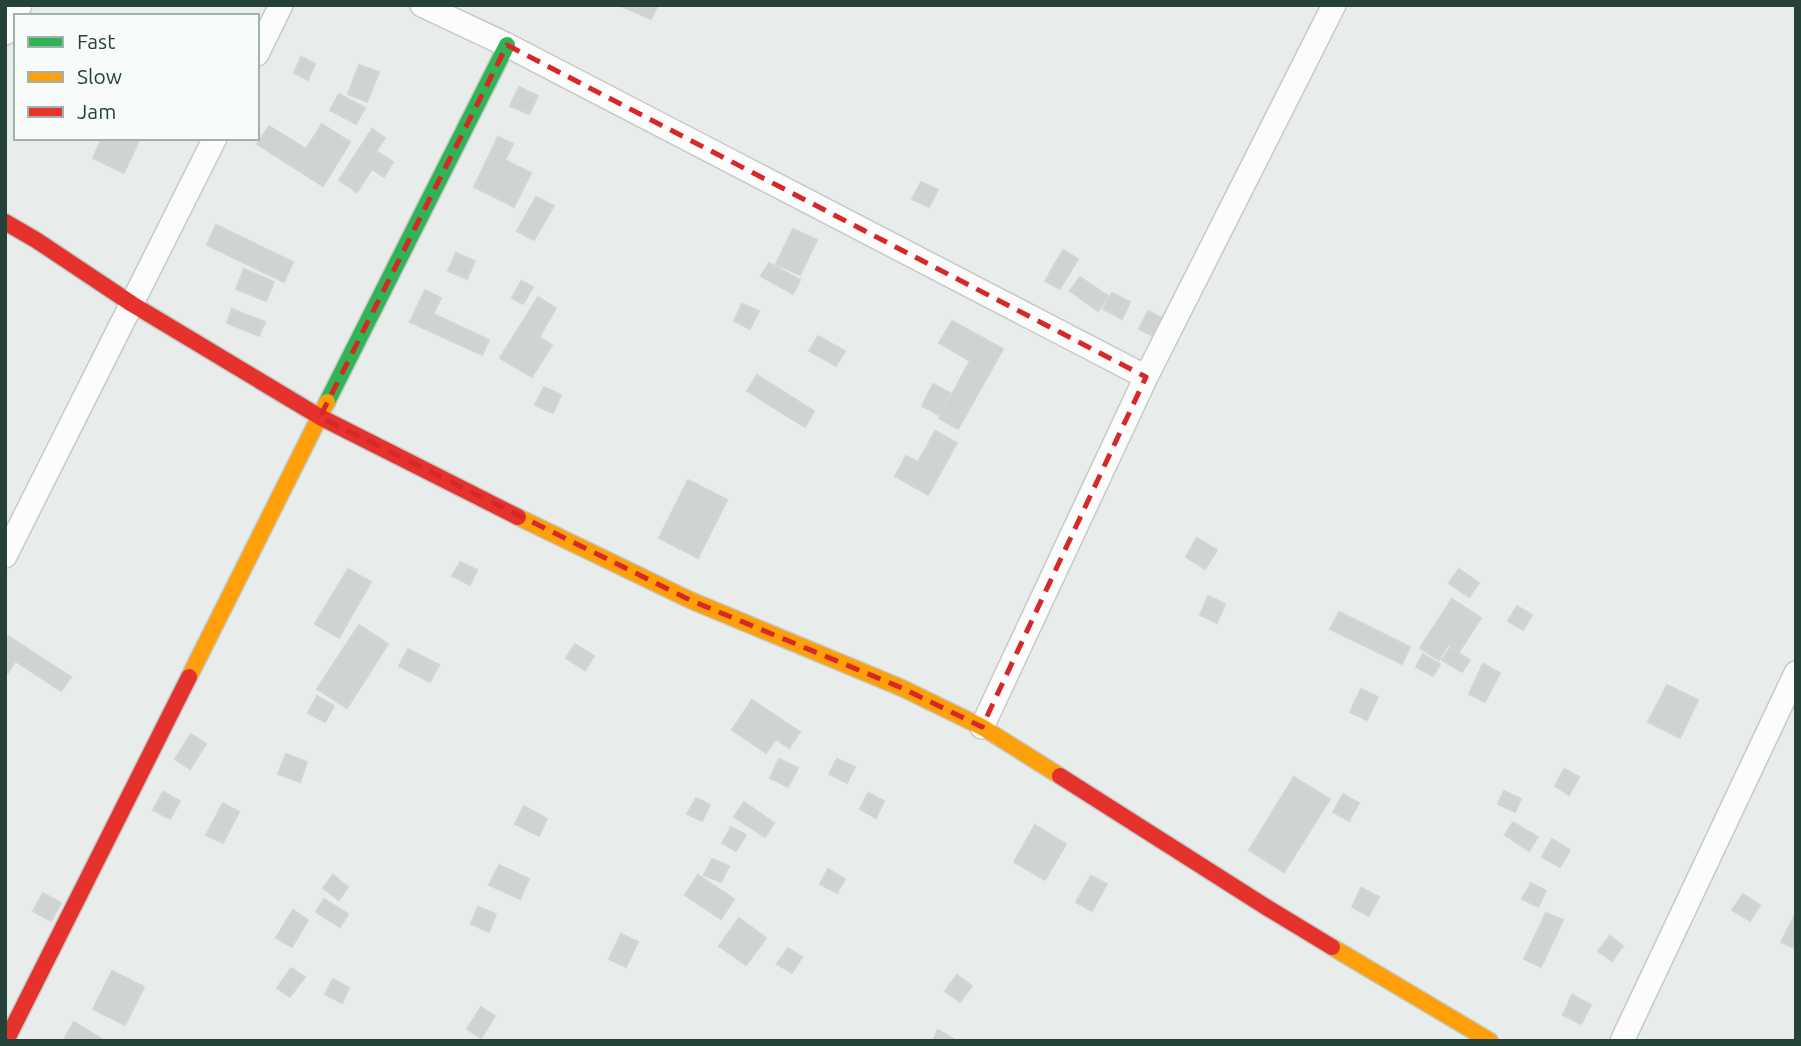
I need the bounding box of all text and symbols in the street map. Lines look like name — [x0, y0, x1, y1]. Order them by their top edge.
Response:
legend — [14, 14, 259, 140]
text: Fast — [77, 29, 115, 53]
text: Slow — [77, 64, 122, 88]
text: Jam — [77, 99, 116, 123]

